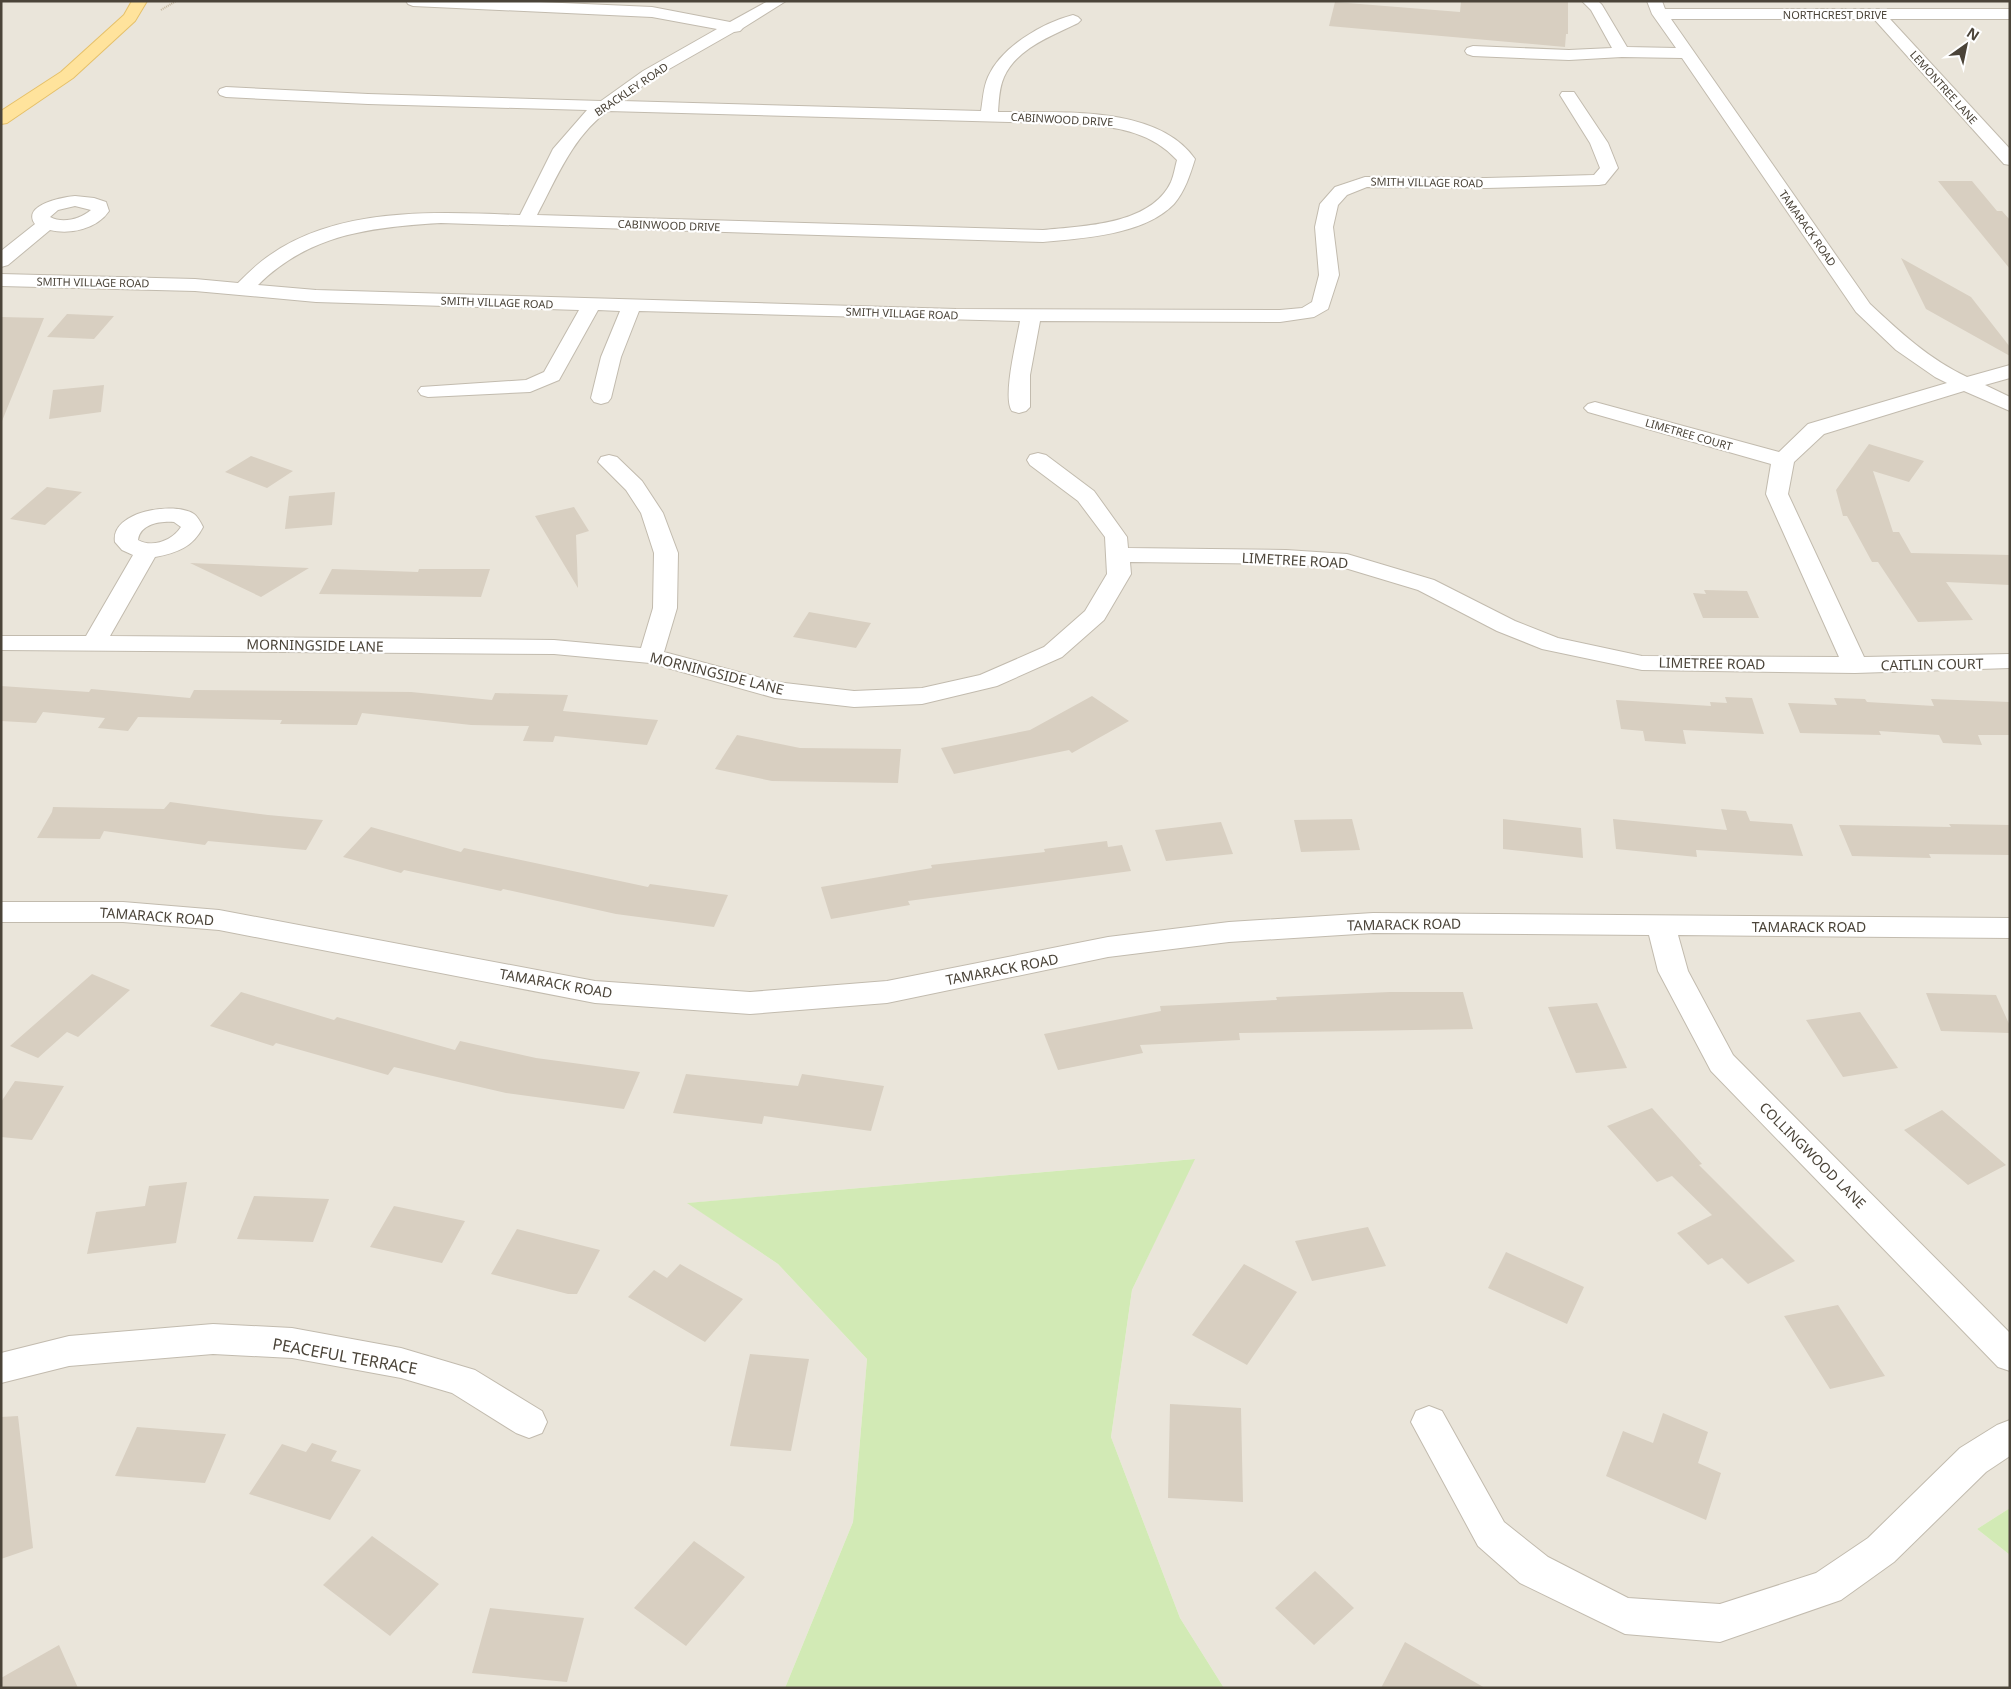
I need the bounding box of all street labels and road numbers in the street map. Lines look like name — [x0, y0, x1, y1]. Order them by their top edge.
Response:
street label: NORTHCREST DRIVE — [1783, 7, 1887, 22]
street label: LEMONTREE LANE — [1907, 47, 1981, 127]
street label: BRACKLEY ROAD — [591, 59, 671, 119]
street label: CABINWOOD DRIVE — [1010, 109, 1114, 129]
street label: SMITH VILLAGE ROAD — [1370, 174, 1484, 190]
street label: TAMARACK ROAD — [1776, 187, 1840, 269]
street label: CABINWOOD DRIVE — [617, 216, 721, 234]
street label: SMITH VILLAGE ROAD — [36, 274, 150, 290]
street label: SMITH VILLAGE ROAD — [440, 293, 554, 311]
street label: SMITH VILLAGE ROAD — [845, 304, 959, 322]
street label: LIMETREE COURT — [1644, 414, 1734, 454]
street label: LIMETREE ROAD — [1241, 548, 1349, 572]
street label: MORNINGSIDE LANE — [246, 634, 384, 656]
street label: MORNINGSIDE LANE — [648, 647, 786, 699]
street label: LIMETREE ROAD — [1658, 653, 1766, 673]
street label: CAITLIN COURT — [1880, 654, 1984, 674]
street label: TAMARACK ROAD — [99, 903, 215, 929]
street label: TAMARACK ROAD — [1347, 914, 1461, 934]
street label: TAMARACK ROAD — [1752, 917, 1866, 936]
street label: TAMARACK ROAD — [944, 949, 1060, 989]
street label: TAMARACK ROAD — [498, 964, 614, 1002]
street label: COLLINGWOOD LANE — [1756, 1098, 1870, 1212]
street label: PEACEFUL TERRACE — [271, 1332, 419, 1380]

